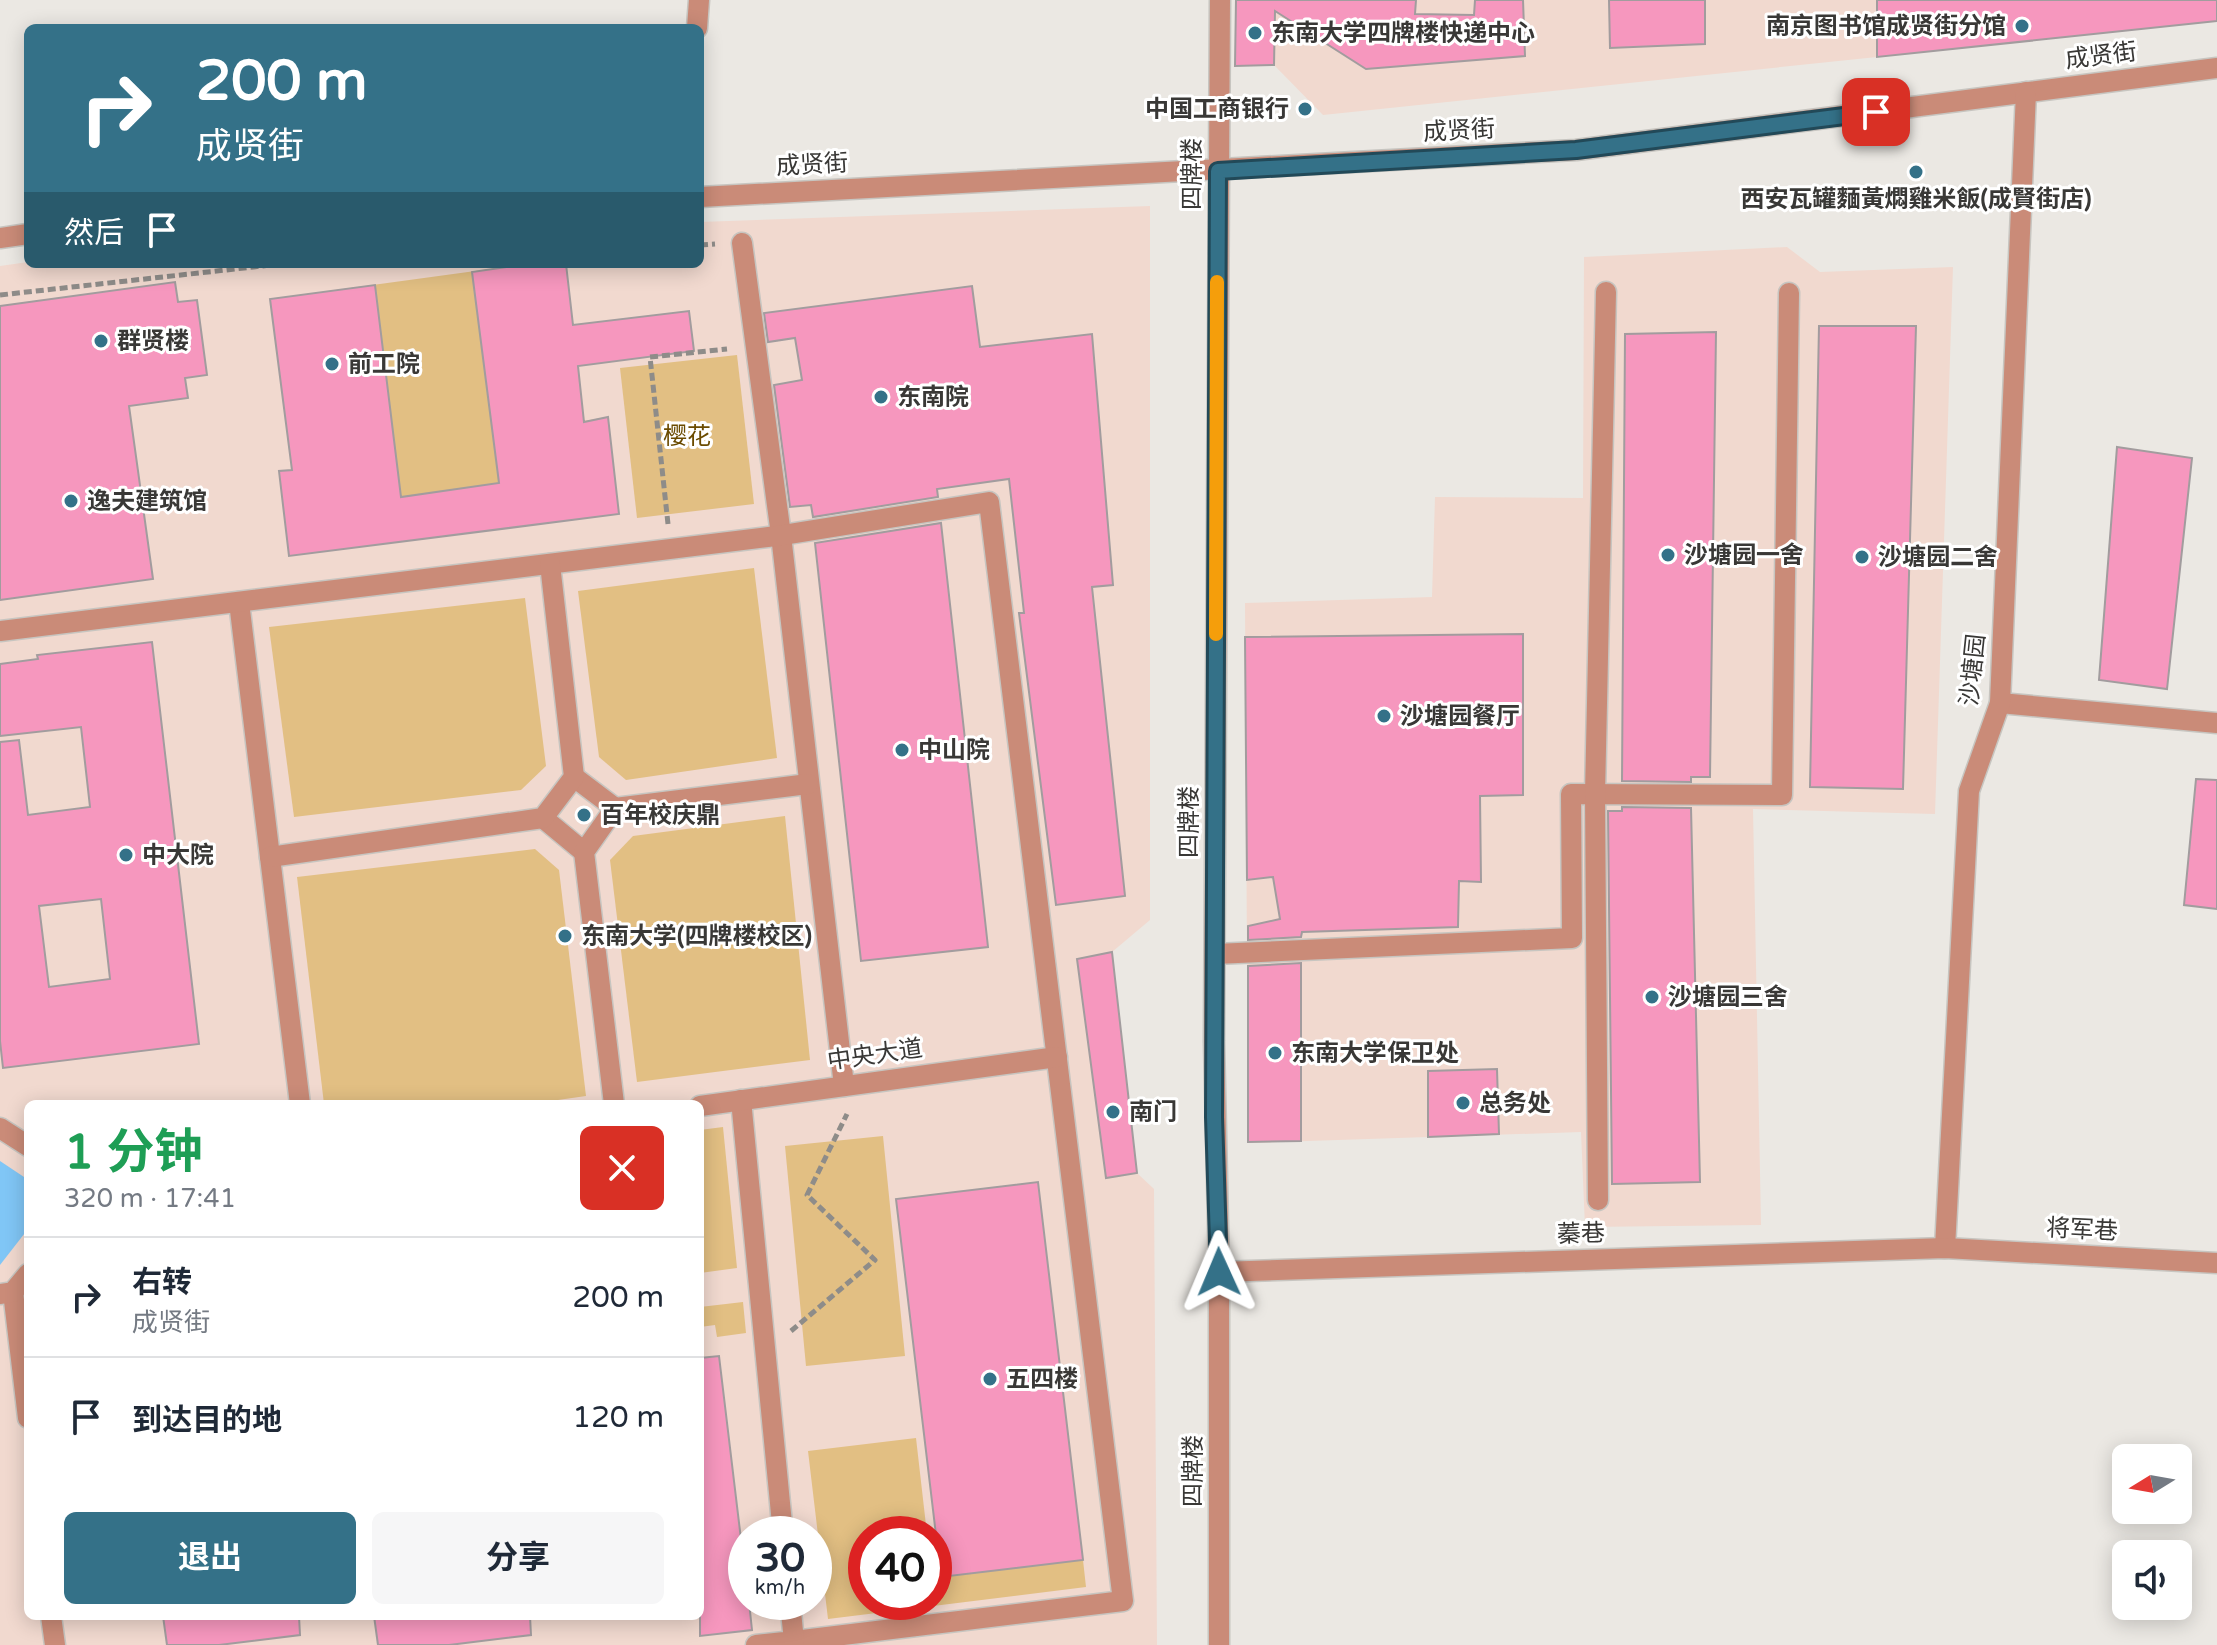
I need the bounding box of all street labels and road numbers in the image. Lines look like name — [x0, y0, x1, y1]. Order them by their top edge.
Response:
street label: 成贤街 — [2064, 37, 2138, 75]
street label: 成贤街 — [1422, 115, 1496, 147]
street label: 四牌楼 — [1178, 138, 1207, 210]
street label: 成贤街 — [775, 149, 849, 181]
street label: 沙塘园 — [1955, 633, 1991, 707]
street label: 四牌楼 — [1175, 786, 1204, 858]
street label: 中央大道 — [825, 1034, 925, 1076]
street label: 将军巷 — [2045, 1214, 2119, 1246]
street label: 蓁巷 — [1557, 1219, 1605, 1249]
street label: 四牌楼 — [1179, 1435, 1208, 1507]

